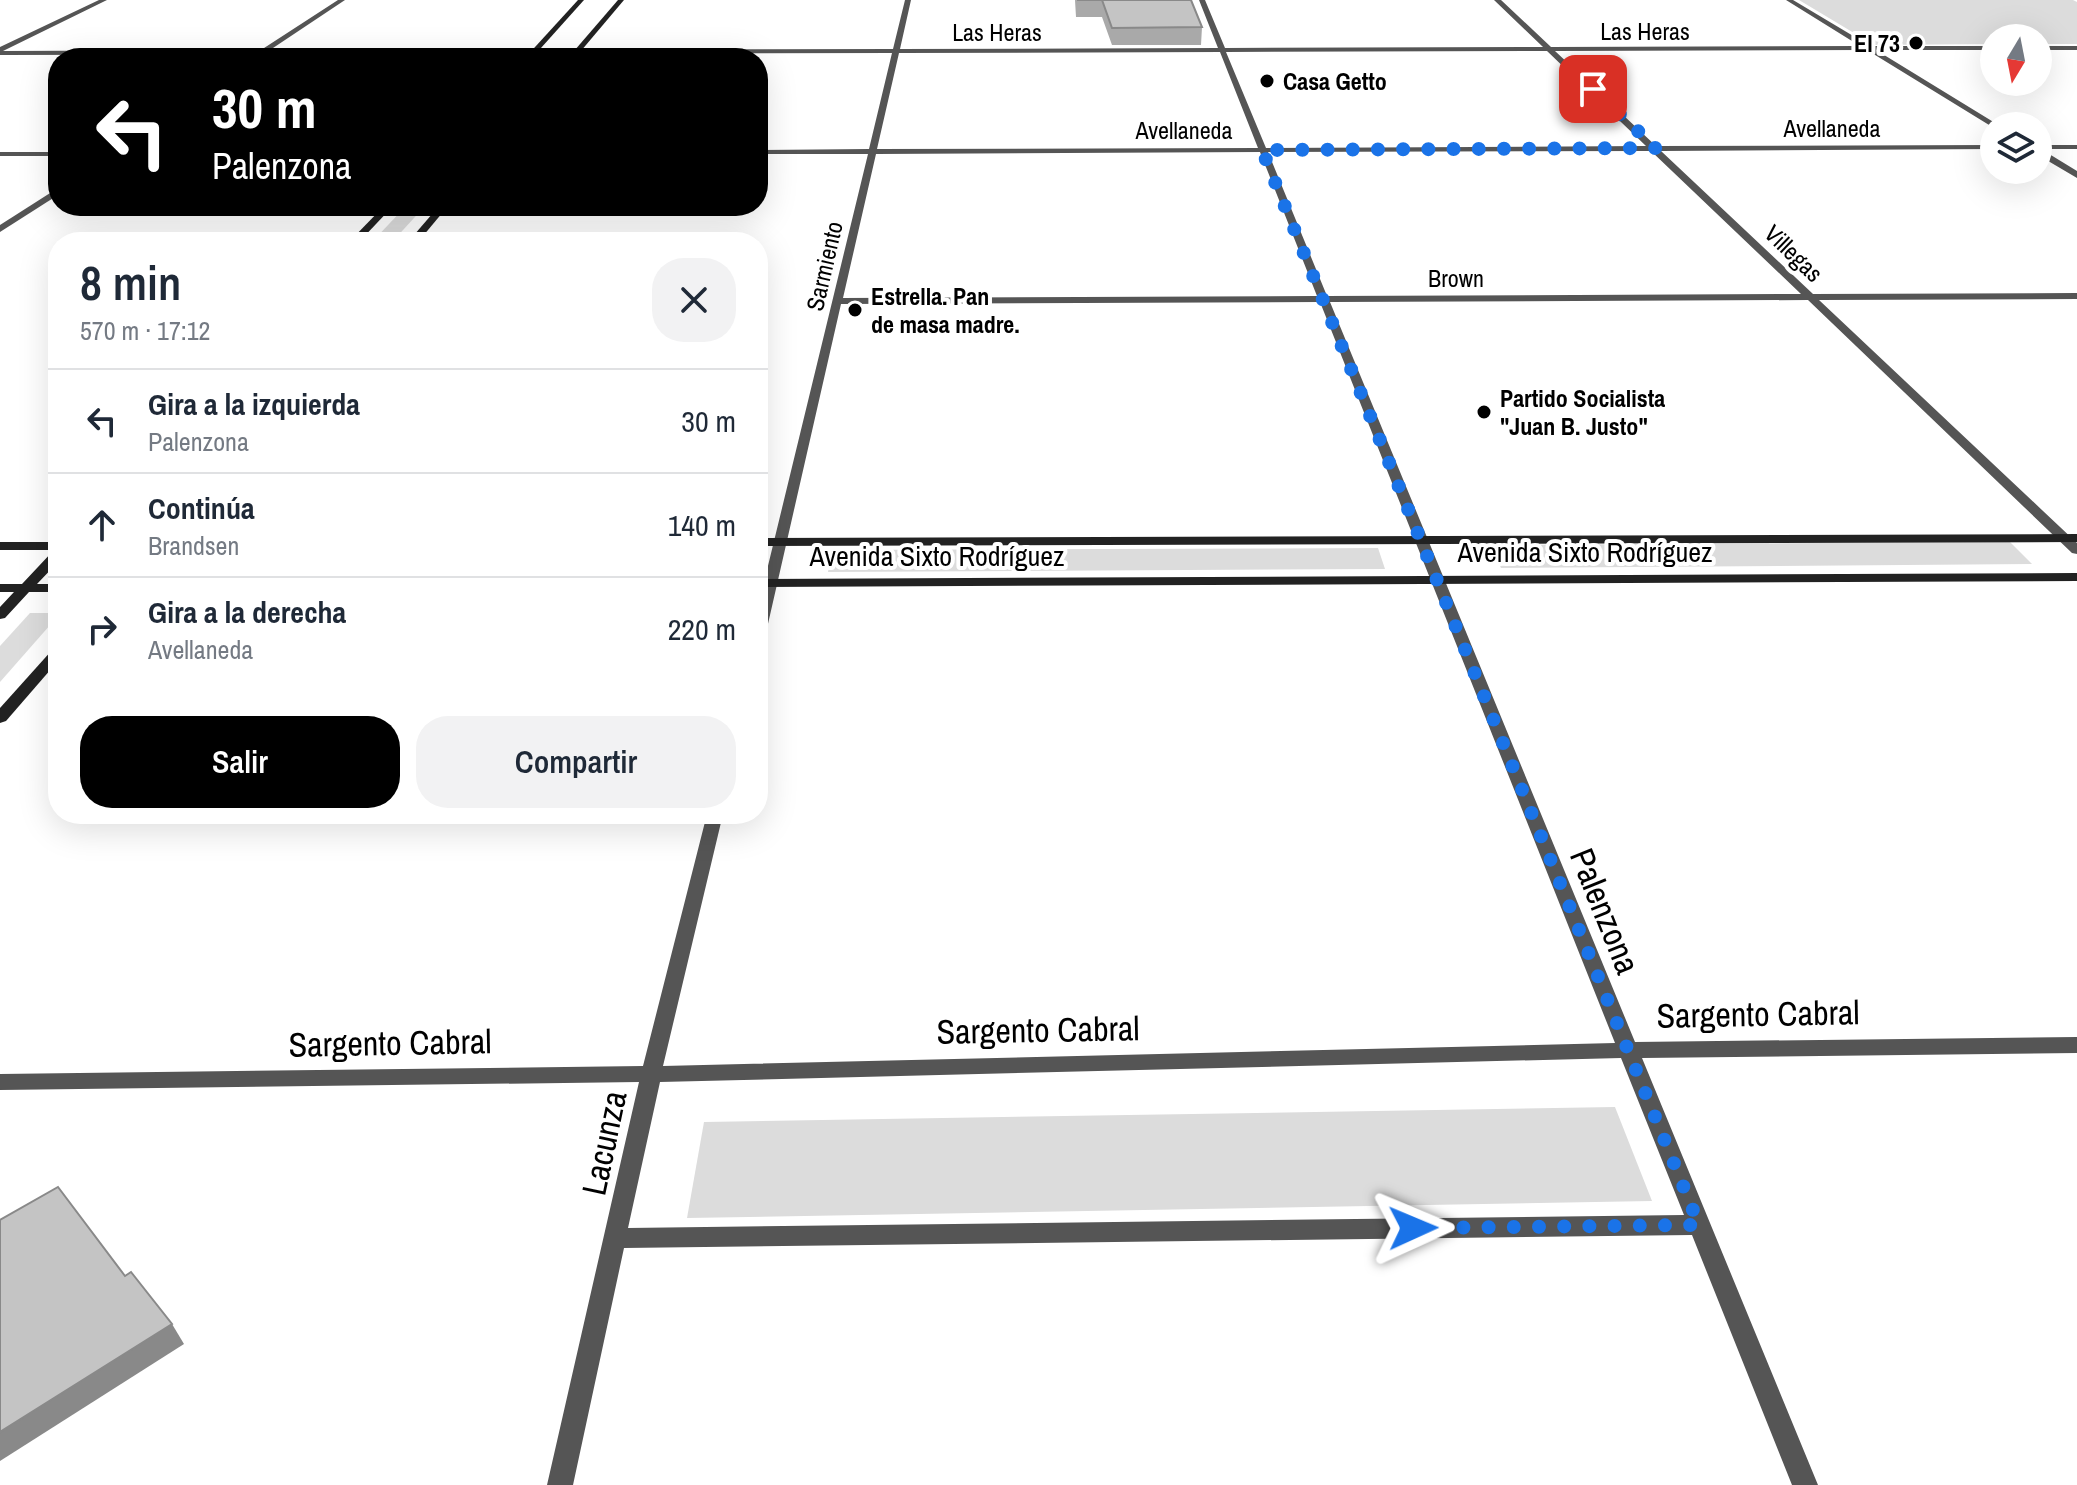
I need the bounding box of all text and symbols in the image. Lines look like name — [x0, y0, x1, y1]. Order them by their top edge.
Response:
street label: Las Heras — [1600, 15, 1690, 47]
street label: Las Heras — [952, 16, 1042, 48]
north arrow — [1980, 24, 2052, 96]
map controls — [1980, 24, 2052, 184]
place label: El 73 — [1854, 27, 1900, 59]
marker: El 73 — [1907, 34, 1925, 52]
pin — [1559, 55, 1627, 123]
place label: Casa Getto — [1283, 65, 1387, 97]
icon: arrive — [1571, 67, 1615, 111]
text: 30 m — [212, 70, 317, 145]
marker: Casa Getto — [1258, 72, 1276, 90]
icon: left — [80, 80, 184, 184]
street label: Avellaneda — [1782, 112, 1881, 144]
button: layers — [1980, 112, 2052, 184]
street label: Avellaneda — [1134, 114, 1233, 146]
text: Palenzona — [212, 142, 352, 190]
street label: Villegas — [1758, 217, 1830, 289]
street label: Sarmiento — [798, 218, 850, 314]
text: 8 min — [80, 250, 181, 315]
button: close — [652, 258, 736, 342]
street label: Brown — [1428, 262, 1484, 294]
place label: Estrella. Pan de masa madre. — [871, 280, 1020, 340]
marker: Estrella. Pan de masa madre. — [846, 301, 864, 319]
text: 570 m · 17:12 — [80, 313, 210, 348]
place label: Partido Socialista "Juan B. Justo" — [1500, 382, 1665, 442]
text: Gira a la izquierda — [148, 384, 360, 424]
icon: left — [80, 399, 124, 443]
text: 30 m — [681, 401, 736, 441]
marker: Partido Socialista "Juan B. Justo" — [1475, 403, 1493, 421]
text: Palenzona — [148, 424, 249, 459]
text: Continúa — [148, 488, 255, 528]
icon: ahead — [80, 503, 124, 547]
text: 140 m — [668, 505, 736, 545]
text: Brandsen — [148, 528, 239, 563]
street label: Avenida Sixto Rodríguez — [1457, 533, 1712, 571]
street label: Avenida Sixto Rodríguez — [809, 537, 1064, 575]
text: Gira a la derecha — [148, 592, 346, 632]
icon: right — [80, 607, 124, 651]
text: 220 m — [668, 609, 736, 649]
text: Avellaneda — [148, 632, 253, 667]
button: Salir — [80, 716, 400, 808]
button: Compartir — [416, 716, 736, 808]
street label: Palenzona — [1559, 841, 1651, 981]
street label: Sargento Cabral — [1656, 989, 1860, 1039]
street label: Sargento Cabral — [936, 1005, 1140, 1055]
street label: Sargento Cabral — [288, 1018, 492, 1068]
street label: Lacunza — [571, 1086, 638, 1199]
position arrow — [1371, 1186, 1455, 1270]

